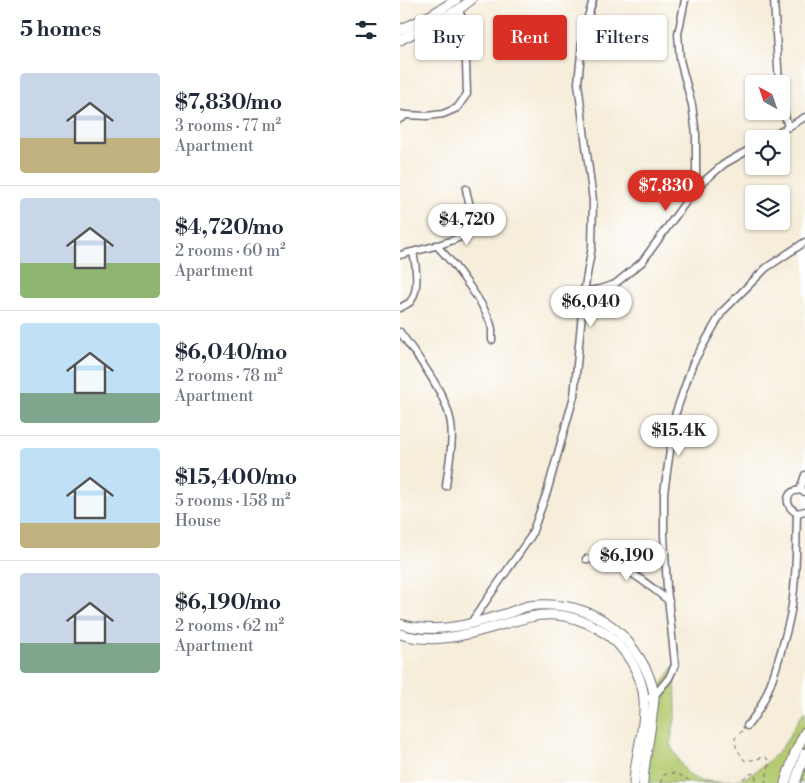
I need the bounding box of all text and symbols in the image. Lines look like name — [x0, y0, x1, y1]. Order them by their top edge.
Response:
chip: Buy — [415, 15, 483, 60]
chip: Rent — [493, 15, 567, 60]
chip: Filters — [577, 15, 667, 60]
icon: filters — [352, 16, 380, 44]
text: 5 homes — [20, 17, 101, 43]
north arrow — [745, 75, 790, 120]
map controls — [745, 75, 790, 230]
text: $7,830/mo — [175, 90, 282, 116]
icon: home — [60, 93, 120, 153]
text: 3 rooms · 77 m² — [175, 116, 281, 136]
button: locate — [745, 130, 790, 175]
text: Apartment — [175, 136, 254, 156]
pin: $7,830 — [625, 170, 707, 212]
text: $7,830 — [639, 176, 693, 196]
button: layers — [745, 185, 790, 230]
pin: $4,720 — [426, 204, 508, 246]
text: $4,720 — [439, 210, 495, 230]
text: $4,720/mo — [175, 215, 284, 241]
icon: home — [60, 218, 120, 278]
text: 2 rooms · 60 m² — [175, 241, 286, 261]
text: Apartment — [175, 261, 254, 281]
pin: $6,040 — [550, 286, 632, 328]
text: $6,040 — [562, 292, 620, 312]
text: $6,040/mo — [175, 340, 287, 366]
icon: home — [60, 343, 120, 403]
text: 2 rooms · 78 m² — [175, 366, 283, 386]
text: Apartment — [175, 386, 254, 406]
pin: $15.4K — [638, 414, 720, 457]
text: $15.4K — [651, 421, 707, 441]
text: $15,400/mo — [175, 465, 297, 491]
icon: home — [60, 468, 120, 528]
text: 5 rooms · 158 m² — [175, 491, 291, 511]
text: House — [175, 511, 221, 531]
pin: $6,190 — [586, 540, 668, 582]
text: $6,190 — [600, 546, 654, 566]
text: $6,190/mo — [175, 590, 281, 616]
icon: home — [60, 593, 120, 653]
text: 2 rooms · 62 m² — [175, 616, 284, 636]
text: Apartment — [175, 636, 254, 656]

